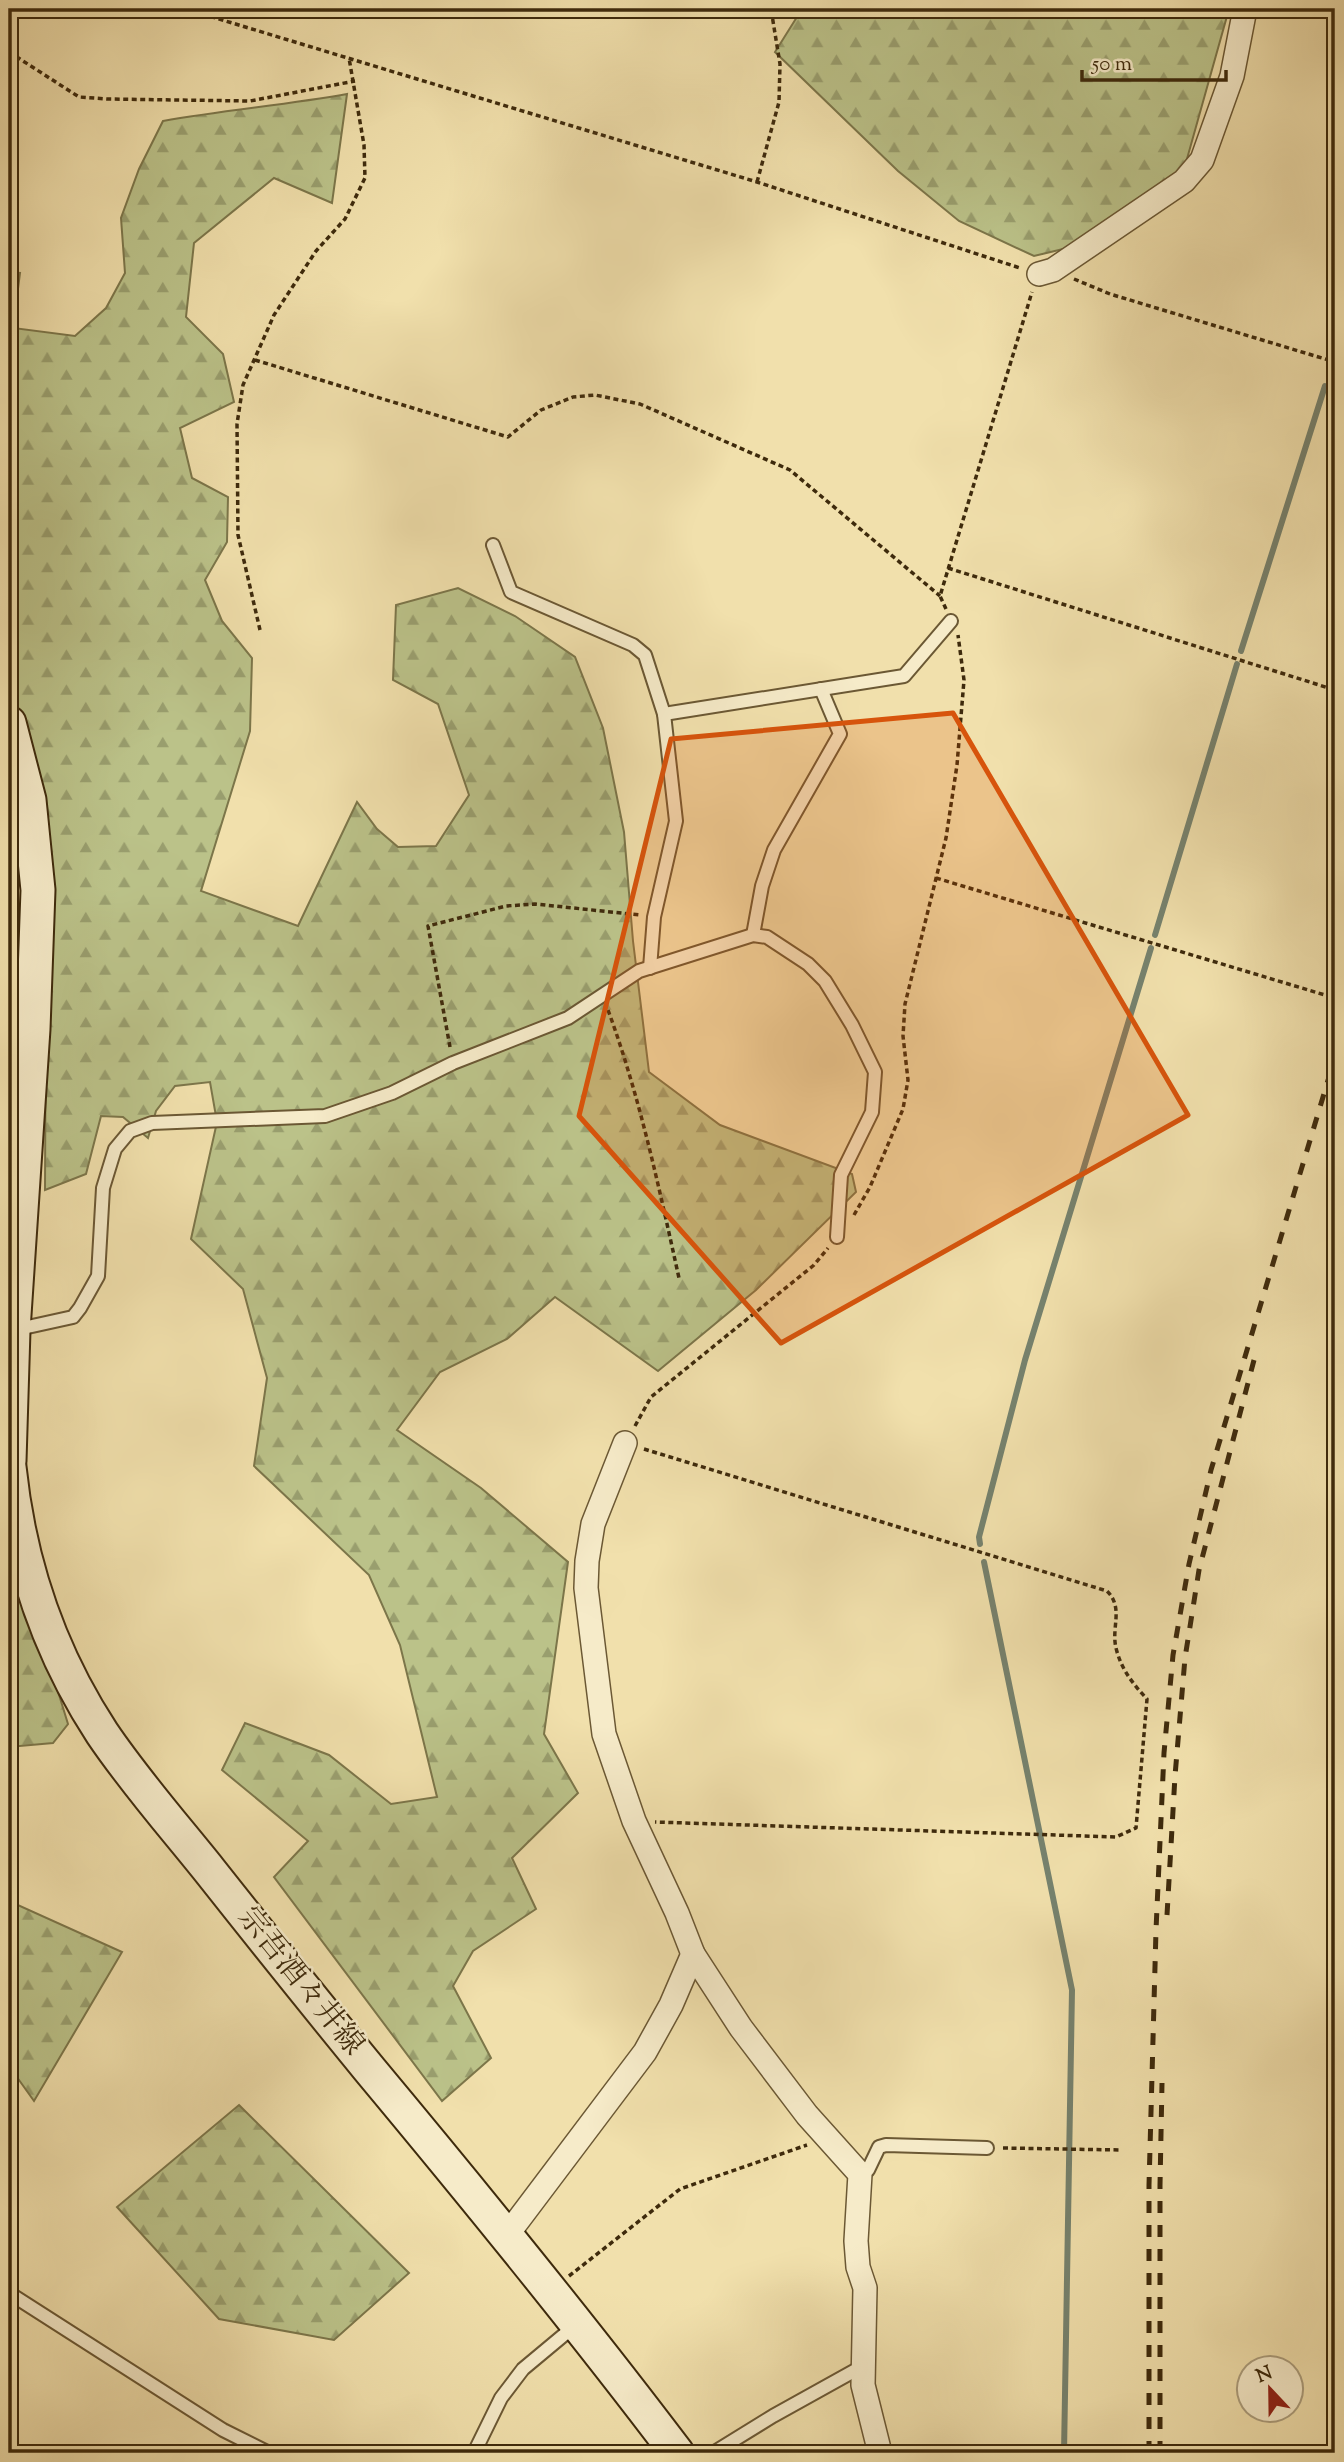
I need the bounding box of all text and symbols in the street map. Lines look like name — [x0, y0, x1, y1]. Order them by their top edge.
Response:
scale bar — [1082, 38, 1225, 82]
text: 50 m — [1091, 50, 1132, 80]
street label: 宗吾酒々井線 — [227, 1899, 373, 2065]
north arrow — [1236, 2354, 1306, 2424]
text: N — [1252, 2360, 1277, 2391]

